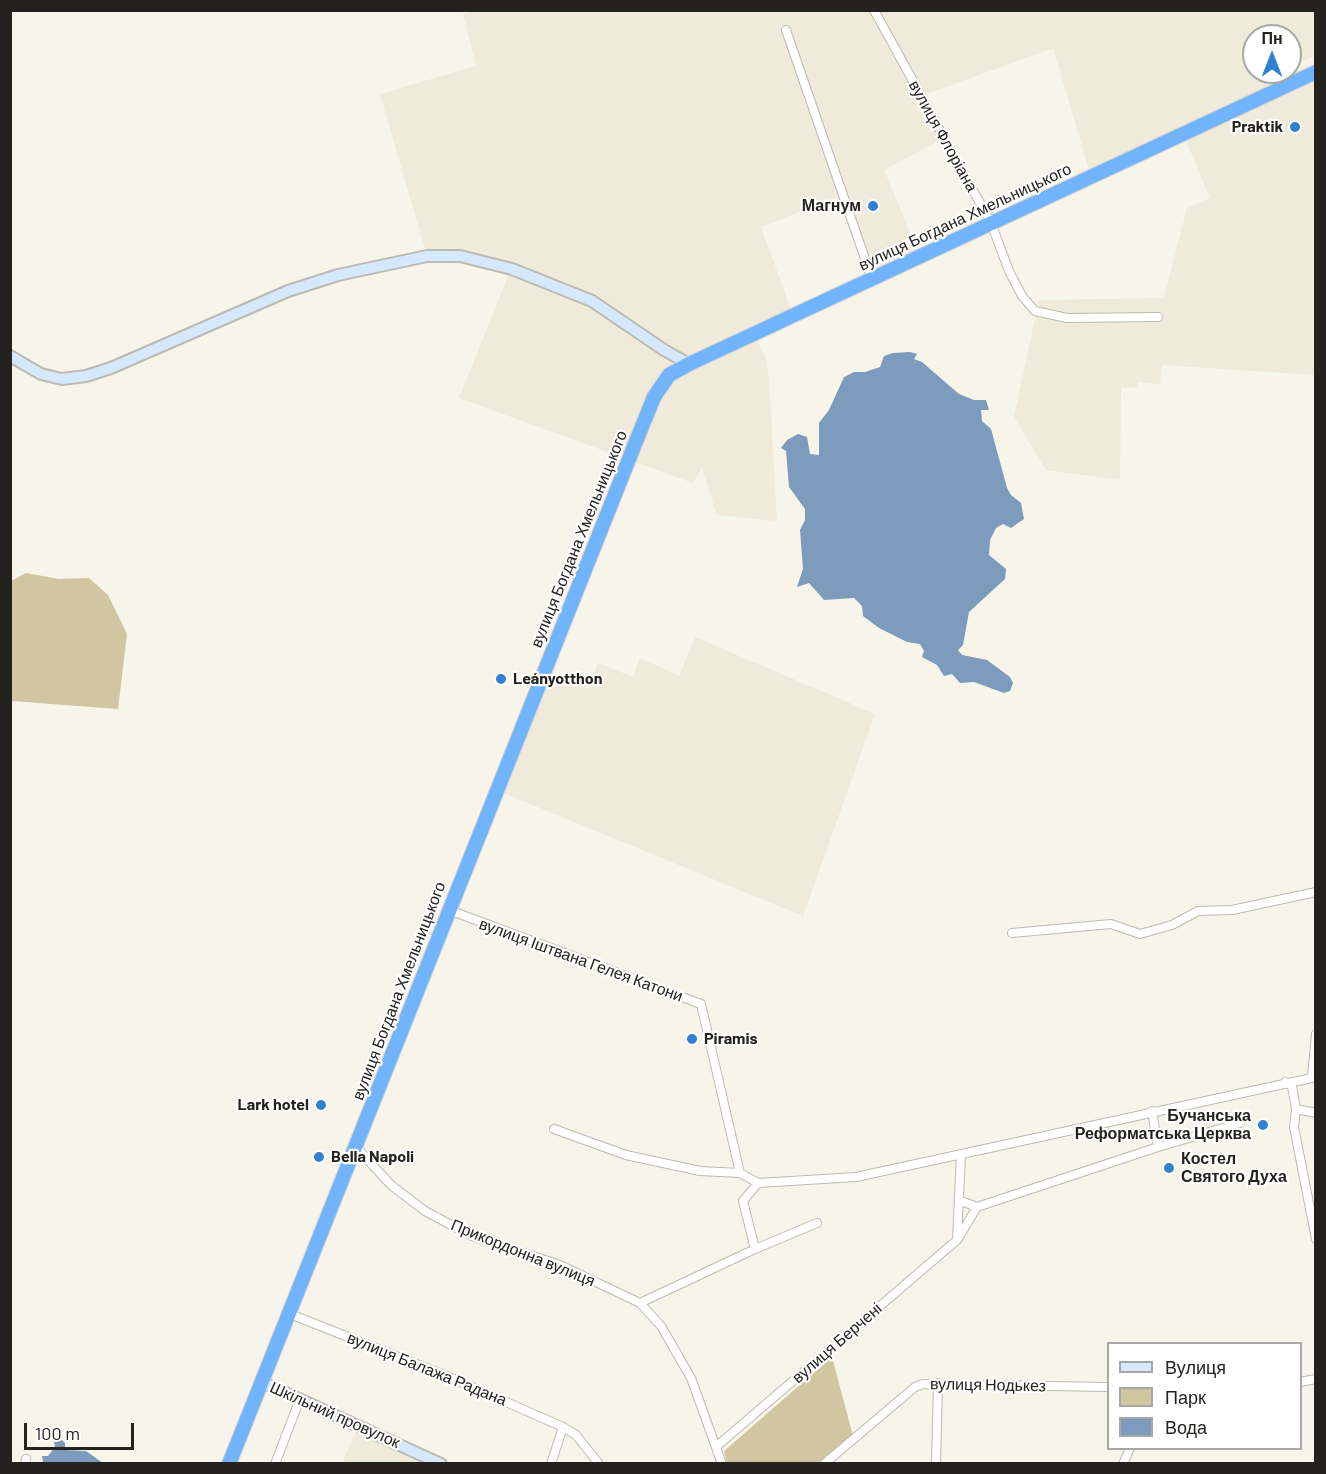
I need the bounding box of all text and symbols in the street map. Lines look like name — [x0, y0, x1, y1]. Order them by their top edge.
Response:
north arrow — [1242, 24, 1302, 84]
text: Пн — [1261, 28, 1283, 47]
street label: вулиця Флоріана — [904, 77, 982, 195]
place label: Praktik — [1232, 117, 1283, 137]
marker: Praktik — [1288, 120, 1302, 134]
street label: вулиця Богдана Хмельницького — [856, 159, 1074, 275]
place label: Магнум — [802, 196, 861, 216]
marker: Магнум — [866, 199, 880, 213]
street label: вулиця Богдана Хмельницького — [527, 428, 631, 650]
place label: Leányotthon — [513, 669, 602, 689]
marker: Leányotthon — [494, 672, 508, 686]
street label: вулиця Богдана Хмельницького — [348, 879, 450, 1103]
street label: вулиця Іштвана Гелея Катони — [476, 914, 686, 1006]
place label: Piramis — [704, 1029, 758, 1049]
marker: Piramis — [685, 1032, 699, 1046]
place label: Lark hotel — [238, 1095, 309, 1115]
marker: Lark hotel — [314, 1098, 328, 1112]
place label: Бучанська Реформатська Церква — [1075, 1106, 1251, 1144]
marker: Бучанська Реформатська Церква — [1256, 1118, 1270, 1132]
place label: Bella Napoli — [331, 1147, 414, 1167]
place label: Костел Святого Духа — [1181, 1149, 1287, 1187]
marker: Bella Napoli — [312, 1150, 326, 1164]
marker: Костел Святого Духа — [1162, 1161, 1176, 1175]
street label: Прикордонна вулиця — [448, 1215, 598, 1291]
street label: вулиця Берчені — [788, 1299, 886, 1387]
street label: вулиця Балажа Радана — [344, 1328, 510, 1410]
legend — [1107, 1342, 1302, 1450]
text: Вулиця — [1165, 1356, 1226, 1378]
street label: вулиця Нодькез — [930, 1374, 1046, 1396]
street label: Шкільний провулок — [267, 1378, 403, 1452]
text: Парк — [1165, 1386, 1206, 1408]
scale bar — [27, 1411, 136, 1449]
text: Вода — [1165, 1416, 1207, 1438]
text: 100 m — [35, 1422, 80, 1444]

